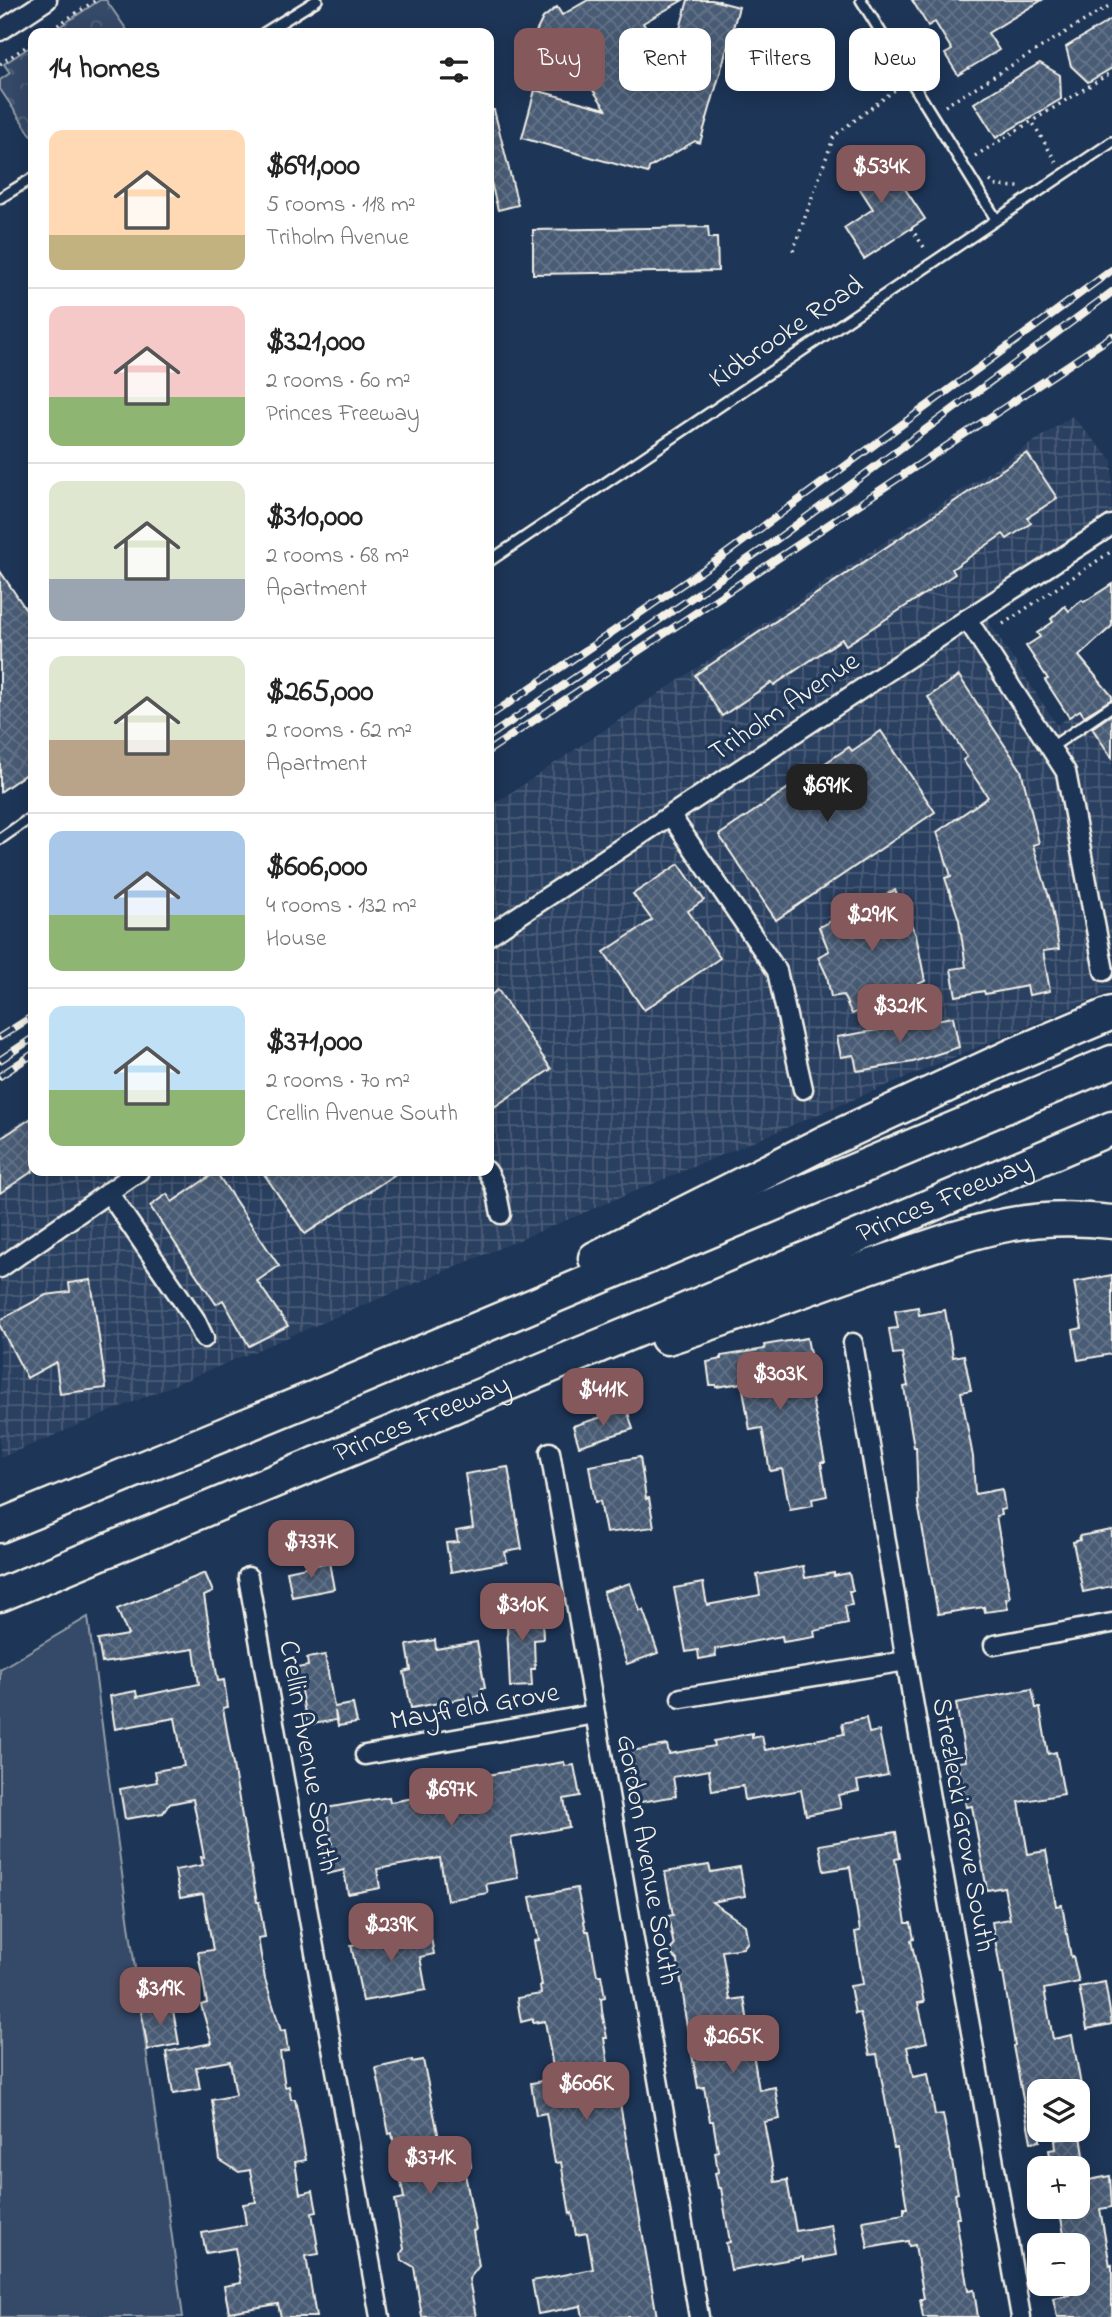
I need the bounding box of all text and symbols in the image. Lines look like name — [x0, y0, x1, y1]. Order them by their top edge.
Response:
chip: Buy — [514, 28, 605, 91]
chip: Rent — [619, 28, 711, 91]
chip: Filters — [725, 28, 835, 91]
chip: New — [849, 28, 940, 91]
text: 14 homes — [49, 48, 160, 92]
icon: filters — [435, 51, 473, 89]
text: $691,000 — [266, 145, 360, 189]
pin: $534K — [832, 146, 930, 205]
text: $534K — [852, 151, 910, 184]
icon: home — [105, 158, 189, 242]
text: 5 rooms · 118 m² — [266, 189, 416, 222]
text: Triholm Avenue — [266, 222, 409, 255]
street label: Kidbrooke Road — [701, 266, 873, 400]
text: $321,000 — [266, 321, 365, 365]
icon: home — [105, 334, 189, 418]
text: 2 rooms · 60 m² — [266, 365, 411, 398]
text: Princes Freeway — [266, 398, 420, 431]
text: $310,000 — [266, 496, 363, 540]
icon: home — [105, 509, 189, 593]
text: 2 rooms · 68 m² — [266, 540, 409, 573]
text: Apartment — [266, 573, 367, 606]
street label: Triholm Avenue — [701, 642, 869, 774]
text: $265,000 — [266, 671, 373, 715]
icon: home — [105, 684, 189, 768]
text: 2 rooms · 62 m² — [266, 715, 412, 748]
text: Apartment — [266, 748, 367, 781]
pin: $691K — [778, 764, 876, 824]
text: $691K — [802, 770, 852, 803]
text: $606,000 — [266, 846, 368, 890]
icon: home — [105, 859, 189, 943]
text: 4 rooms · 132 m² — [266, 890, 417, 923]
pin: $291K — [823, 894, 921, 953]
text: $291K — [847, 899, 897, 932]
text: House — [266, 923, 326, 956]
pin: $321K — [851, 984, 949, 1044]
text: $321K — [873, 990, 927, 1023]
text: $371,000 — [266, 1021, 362, 1065]
icon: home — [105, 1034, 189, 1118]
text: 2 rooms · 70 m² — [266, 1065, 410, 1098]
text: Crellin Avenue South — [266, 1098, 458, 1131]
street label: Princes Freeway — [850, 1144, 1039, 1255]
pin: $303K — [731, 1352, 829, 1412]
text: $303K — [753, 1358, 807, 1391]
street label: Princes Freeway — [328, 1365, 516, 1474]
pin: $411K — [554, 1368, 652, 1428]
text: $411K — [578, 1374, 628, 1407]
pin: $737K — [262, 1520, 360, 1580]
text: $737K — [284, 1526, 338, 1559]
pin: $310K — [473, 1584, 571, 1643]
text: $310K — [496, 1589, 548, 1622]
street label: Crellin Avenue South — [267, 1637, 347, 1875]
street label: Mayfield Grove — [387, 1673, 563, 1743]
street label: Strezlecki Grove South — [919, 1695, 1005, 1955]
street label: Gordon Avenue South — [604, 1731, 688, 1989]
pin: $697K — [402, 1769, 500, 1828]
text: $697K — [425, 1774, 477, 1807]
pin: $239K — [342, 1904, 440, 1963]
text: $239K — [365, 1909, 417, 1942]
pin: $319K — [111, 1968, 209, 2027]
text: $319K — [136, 1973, 184, 2006]
pin: $265K — [684, 2016, 782, 2075]
text: $265K — [703, 2021, 763, 2054]
pin: $606K — [537, 2062, 635, 2122]
text: $606K — [558, 2068, 614, 2101]
map controls — [1027, 2079, 1090, 2296]
button: layers — [1027, 2079, 1090, 2142]
pin: $371K — [381, 2136, 479, 2196]
text: $371K — [404, 2142, 456, 2175]
button: + — [1027, 2156, 1090, 2219]
button: − — [1027, 2233, 1090, 2296]

